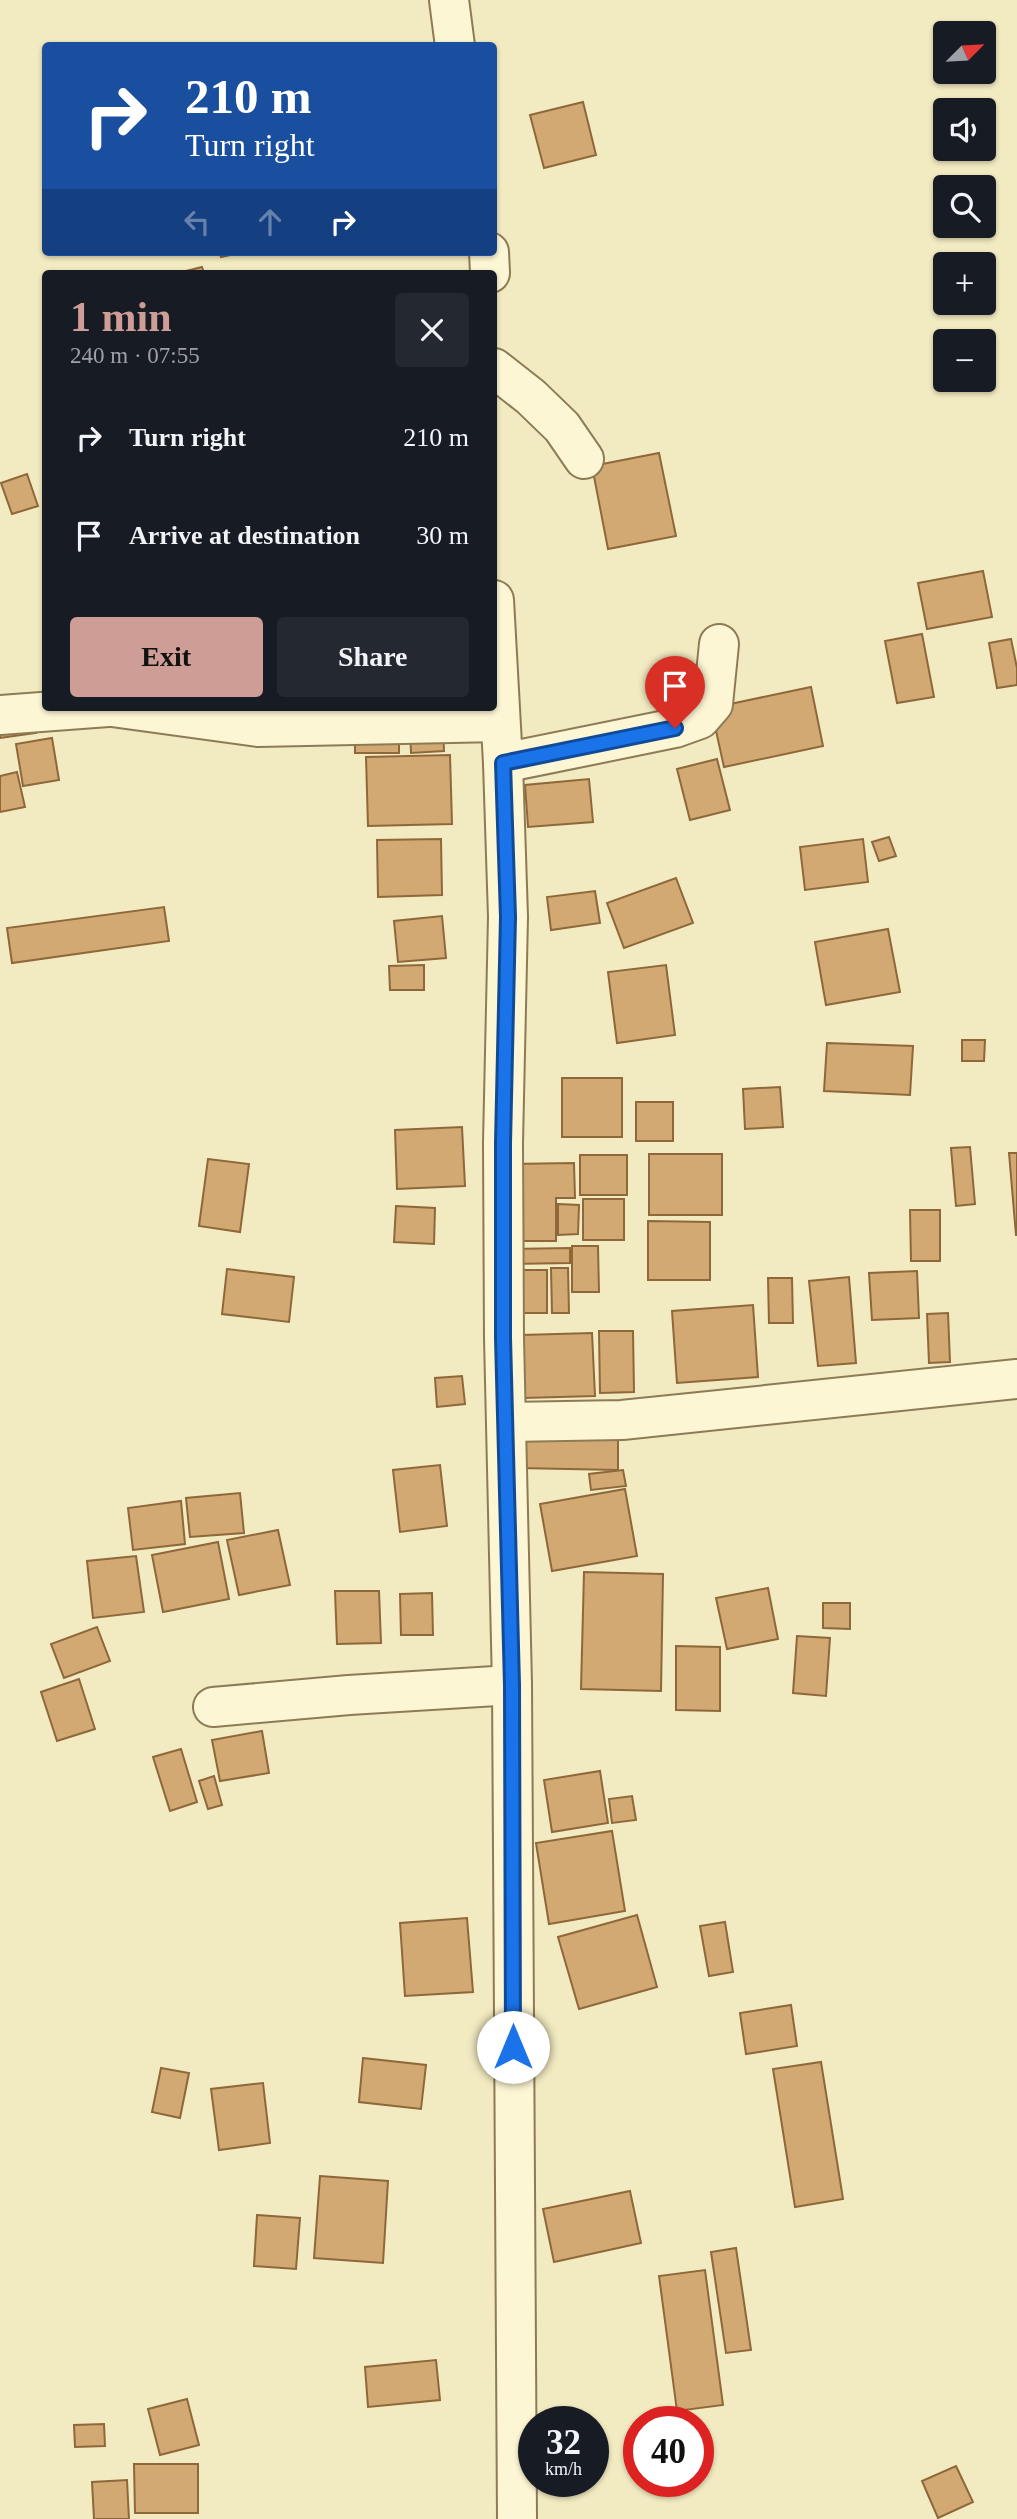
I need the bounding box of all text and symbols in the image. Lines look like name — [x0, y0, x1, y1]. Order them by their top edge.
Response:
north arrow — [933, 21, 996, 84]
map controls — [933, 21, 996, 392]
text: 210 m — [185, 69, 312, 124]
icon: right — [70, 70, 161, 161]
button: sound — [933, 98, 996, 161]
text: Turn right — [185, 127, 315, 163]
button: search — [933, 175, 996, 238]
icon: left — [178, 203, 216, 241]
icon: ahead — [251, 203, 289, 241]
icon: right — [324, 203, 362, 241]
button: + — [933, 252, 996, 315]
button: close — [395, 293, 469, 367]
text: 1 min — [70, 294, 172, 340]
button: − — [933, 329, 996, 392]
text: 240 m · 07:55 — [70, 343, 200, 368]
icon: right — [70, 419, 108, 457]
text: Turn right — [129, 423, 246, 452]
text: 210 m — [403, 423, 469, 452]
icon: arrive — [70, 517, 108, 555]
text: Arrive at destination — [129, 521, 360, 550]
text: 30 m — [416, 521, 469, 550]
button: Exit — [70, 617, 263, 697]
button: Share — [277, 617, 469, 697]
pin — [645, 656, 705, 728]
icon: arrive — [656, 667, 694, 705]
position arrow — [476, 2010, 550, 2084]
speed limit sign: 40 — [623, 2406, 714, 2497]
text: 32 — [546, 2423, 581, 2462]
text: km/h — [545, 2459, 582, 2479]

